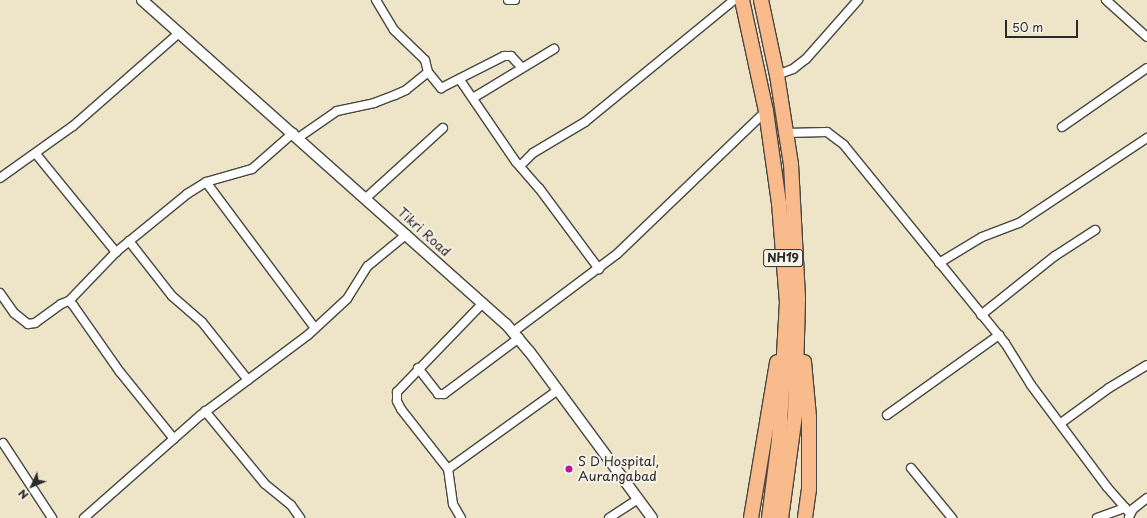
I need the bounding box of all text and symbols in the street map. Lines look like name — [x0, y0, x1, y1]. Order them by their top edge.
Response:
scale bar — [1007, 12, 1080, 38]
text: 50 m — [1012, 18, 1043, 36]
street label: Tikri Road — [395, 204, 453, 260]
road number: NH19 — [763, 248, 803, 268]
place label: S D Hospital, Aurangabad — [578, 454, 661, 485]
marker: S D Hospital, Aurangabad — [563, 463, 575, 475]
north arrow — [12, 466, 52, 506]
text: N — [14, 486, 32, 504]

